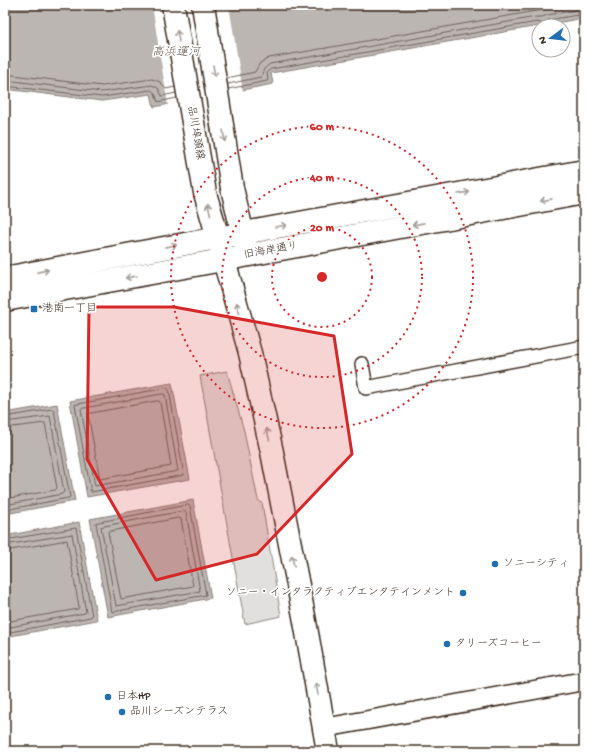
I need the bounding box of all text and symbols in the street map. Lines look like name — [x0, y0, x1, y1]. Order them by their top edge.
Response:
north arrow — [531, 18, 571, 58]
one-way arrow — [174, 29, 182, 42]
text: N — [537, 35, 550, 45]
water label: 高浜運河 — [152, 45, 202, 60]
one-way arrow — [210, 64, 218, 77]
street label: 品川埠頭線 — [184, 105, 207, 161]
text: 60 m — [310, 121, 335, 135]
one-way arrow — [220, 129, 228, 142]
text: 40 m — [309, 172, 334, 186]
one-way arrow — [457, 189, 470, 197]
one-way arrow — [540, 197, 553, 205]
one-way arrow — [205, 203, 212, 216]
one-way arrow — [412, 220, 425, 228]
one-way arrow — [274, 222, 287, 230]
text: 20 m — [310, 222, 335, 236]
street label: 旧海岸通り — [243, 239, 299, 262]
one-way arrow — [164, 242, 177, 250]
one-way arrow — [36, 266, 49, 274]
centre of rings — [315, 270, 329, 284]
one-way arrow — [125, 273, 138, 281]
one-way arrow — [233, 301, 241, 314]
place label: 港南一丁目 — [42, 302, 97, 315]
marker: 港南一丁目 — [29, 304, 39, 314]
one-way arrow — [264, 428, 272, 441]
one-way arrow — [289, 555, 297, 568]
place label: ソニーシティ — [503, 558, 569, 570]
marker: ソニーシティ — [490, 559, 500, 569]
place label: ソニー・インタラクティブエンタテインメント — [226, 586, 455, 599]
marker: ソニー・インタラクティブエンタテインメント — [458, 588, 468, 598]
place label: タリーズコーヒー — [455, 638, 541, 650]
marker: タリーズコーヒー — [442, 639, 452, 649]
one-way arrow — [313, 683, 321, 696]
place label: 日本HP — [116, 690, 151, 703]
marker: 日本HP — [103, 692, 113, 702]
place label: 品川シーズンテラス — [130, 706, 228, 718]
marker: 品川シーズンテラス — [117, 707, 127, 717]

